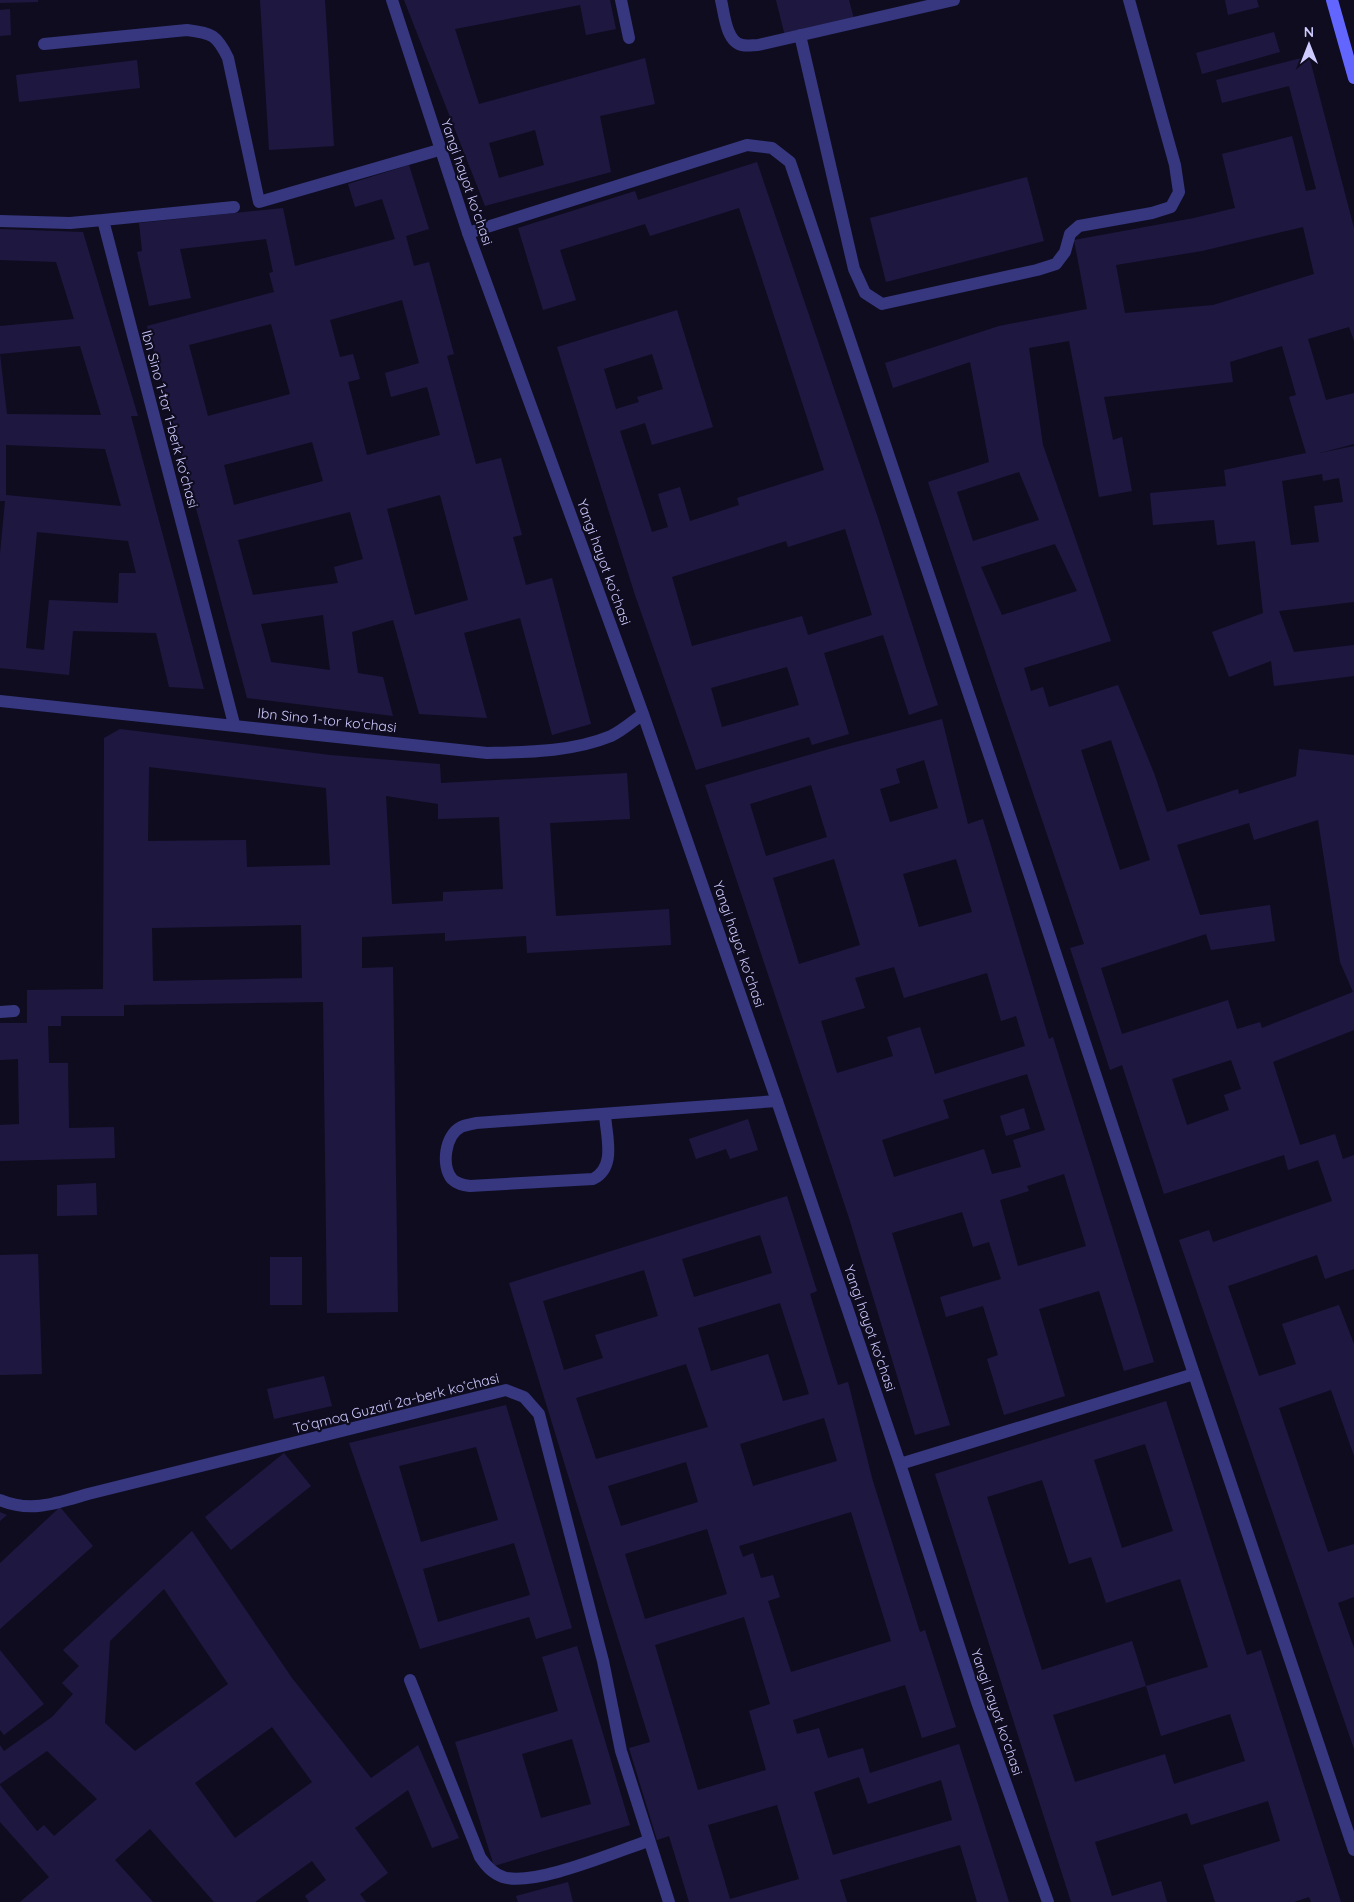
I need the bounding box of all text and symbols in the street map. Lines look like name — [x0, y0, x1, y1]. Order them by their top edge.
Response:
north arrow — [1284, 20, 1334, 70]
text: N — [1304, 23, 1314, 41]
street label: Yangi hayot koʻchasi — [437, 116, 497, 248]
street label: Ibn Sino 1-tor 1-berk koʻchasi — [138, 328, 202, 510]
street label: Yangi hayot koʻchasi — [573, 497, 635, 627]
street label: Ibn Sino 1-tor koʻchasi — [257, 704, 397, 736]
street label: Yangi hayot koʻchasi — [709, 878, 769, 1010]
street label: Yangi hayot koʻchasi — [840, 1262, 900, 1394]
street label: Toʻqmoq Guzari 2a-berk koʻchasi — [291, 1369, 501, 1437]
street label: Yangi hayot koʻchasi — [967, 1646, 1027, 1778]

